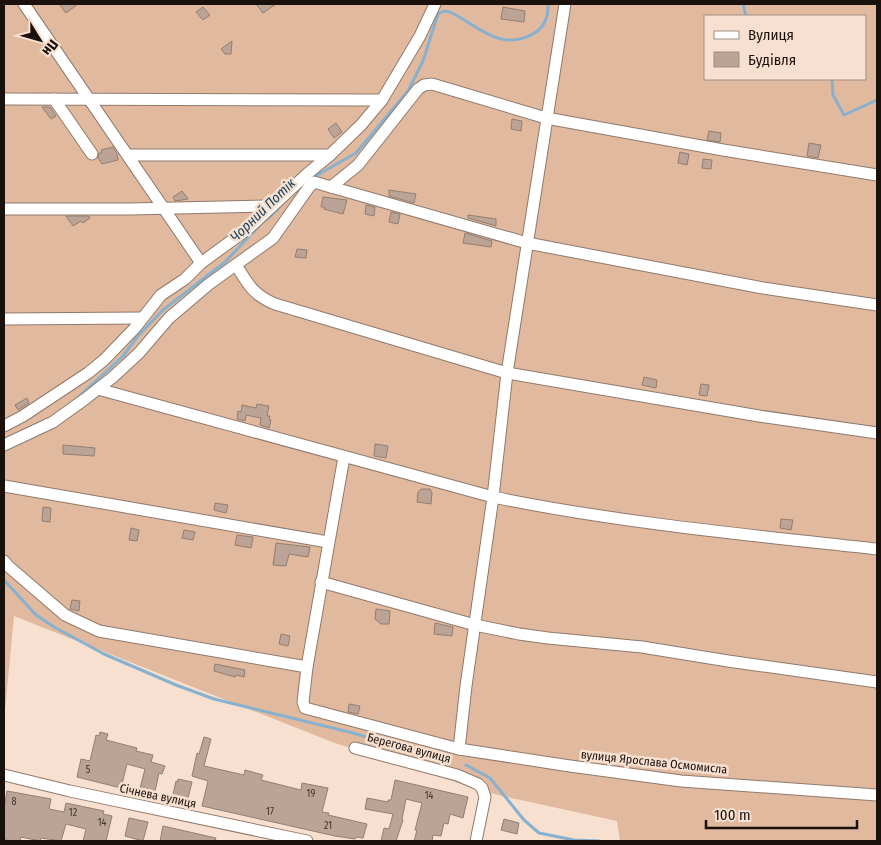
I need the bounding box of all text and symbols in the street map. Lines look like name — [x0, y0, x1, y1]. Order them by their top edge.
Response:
north arrow — [15, 15, 65, 65]
legend — [704, 15, 866, 80]
text: Вулиця — [748, 26, 794, 44]
text: Пн — [38, 36, 62, 59]
text: Будівля — [748, 51, 796, 69]
water label: Чорний Потік — [227, 174, 299, 245]
street label: Берегова вулиця — [366, 730, 452, 766]
street label: вулиця Ярослава Осмомисла — [580, 747, 728, 777]
house number: 5 — [86, 764, 91, 776]
street label: Січнева вулиця — [118, 781, 198, 811]
house number: 19 — [307, 788, 316, 800]
house number: 14 — [425, 790, 434, 802]
house number: 8 — [12, 796, 17, 808]
scale bar — [706, 798, 857, 830]
house number: 17 — [266, 806, 274, 818]
text: 100 m — [714, 806, 751, 824]
house number: 12 — [69, 807, 78, 819]
house number: 14 — [98, 817, 107, 829]
house number: 21 — [324, 820, 332, 832]

